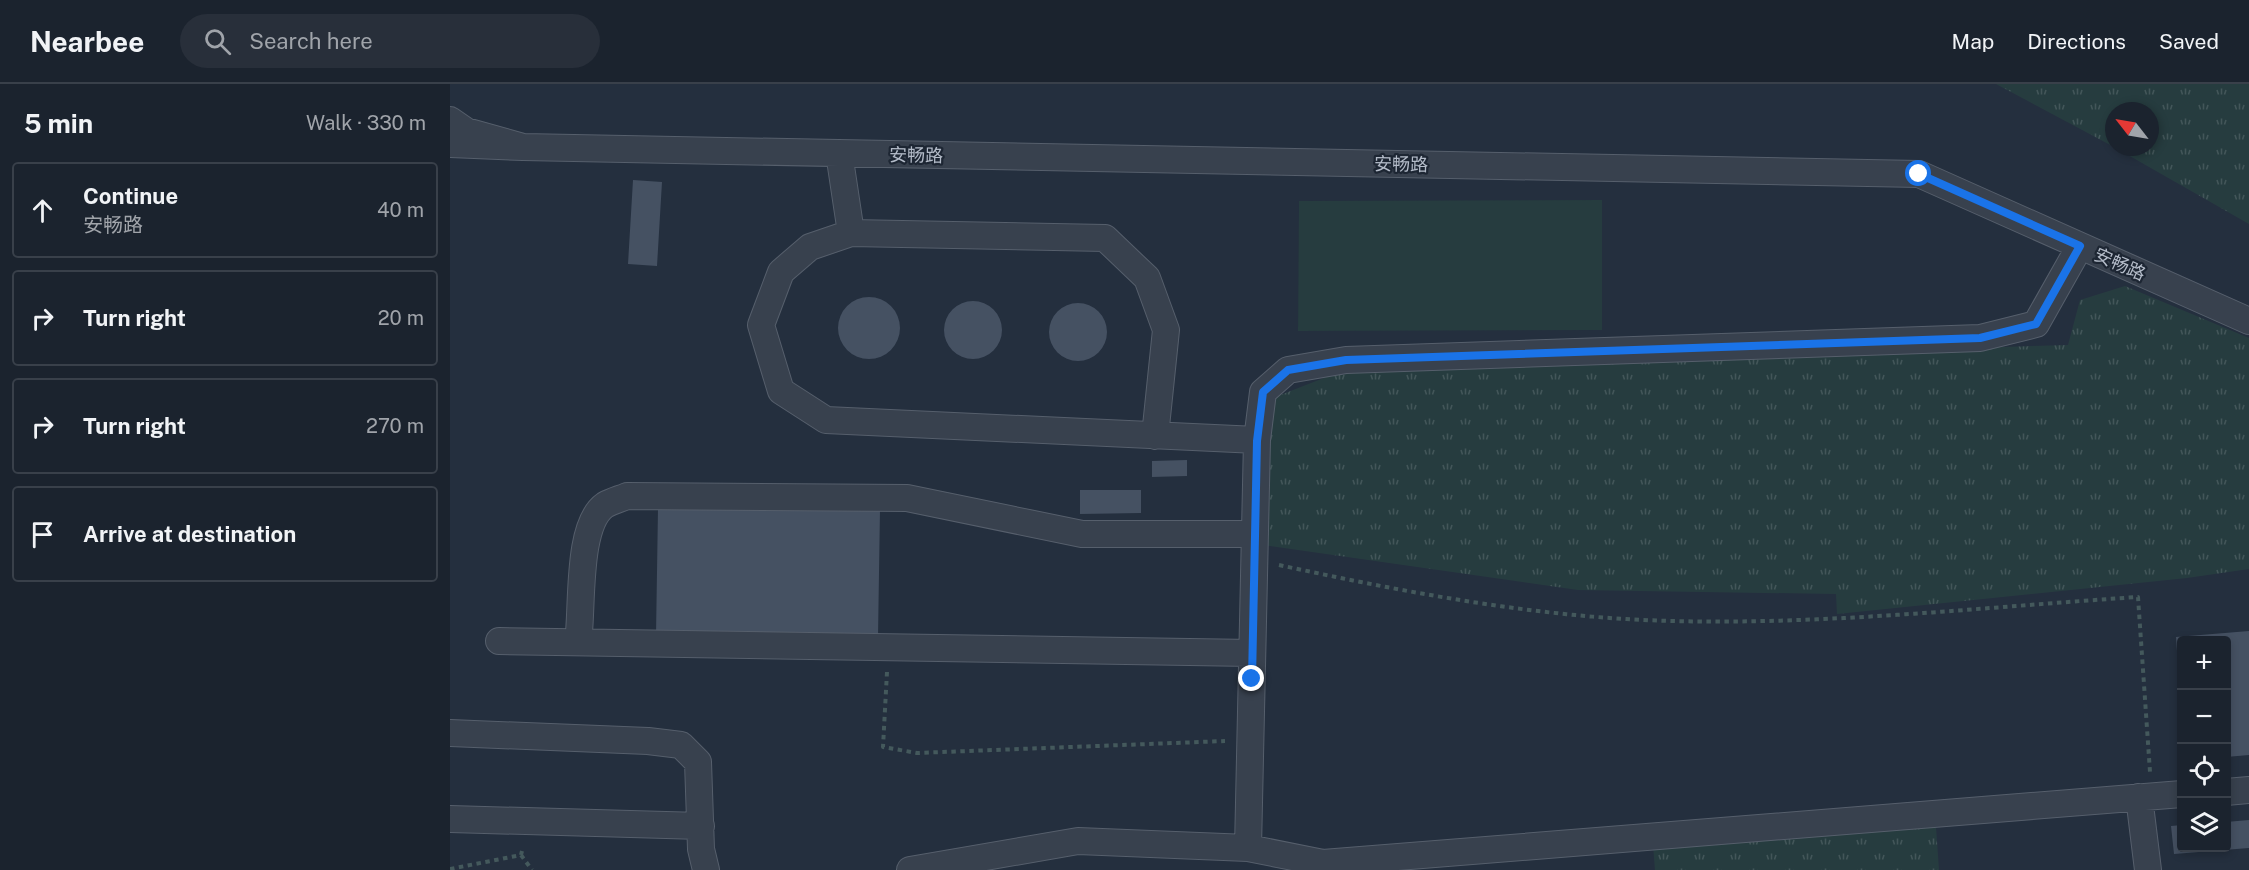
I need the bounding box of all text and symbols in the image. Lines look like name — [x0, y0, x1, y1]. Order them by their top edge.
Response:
search box — [180, 14, 600, 68]
text: Nearbee — [30, 25, 144, 58]
icon: search — [201, 25, 234, 58]
text: Search here — [249, 28, 373, 54]
text: Map — [1952, 29, 1994, 54]
text: Directions — [2027, 29, 2126, 54]
text: Saved — [2159, 29, 2219, 54]
north arrow — [2105, 102, 2159, 156]
text: 5 min — [24, 108, 93, 139]
text: Walk · 330 m — [306, 111, 426, 135]
street label: 安畅路 — [889, 144, 943, 166]
street label: 安畅路 — [1374, 153, 1428, 175]
route start — [1905, 160, 1931, 186]
text: Continue — [83, 183, 178, 209]
icon: ahead — [26, 194, 59, 227]
text: 40 m — [377, 198, 424, 222]
text: 安畅路 — [83, 213, 143, 237]
street label: 安畅路 — [2091, 243, 2149, 285]
icon: right — [26, 302, 59, 335]
text: Turn right — [83, 305, 186, 331]
text: 20 m — [378, 306, 424, 330]
icon: right — [26, 410, 59, 443]
text: Turn right — [83, 413, 186, 439]
text: 270 m — [366, 414, 424, 438]
icon: arrive — [26, 518, 59, 551]
text: Arrive at destination — [83, 521, 296, 547]
map controls — [2177, 636, 2231, 852]
button: + — [2177, 636, 2231, 690]
route end — [1238, 665, 1264, 691]
button: − — [2177, 690, 2231, 744]
button: locate — [2177, 744, 2231, 798]
button: layers — [2177, 798, 2231, 852]

